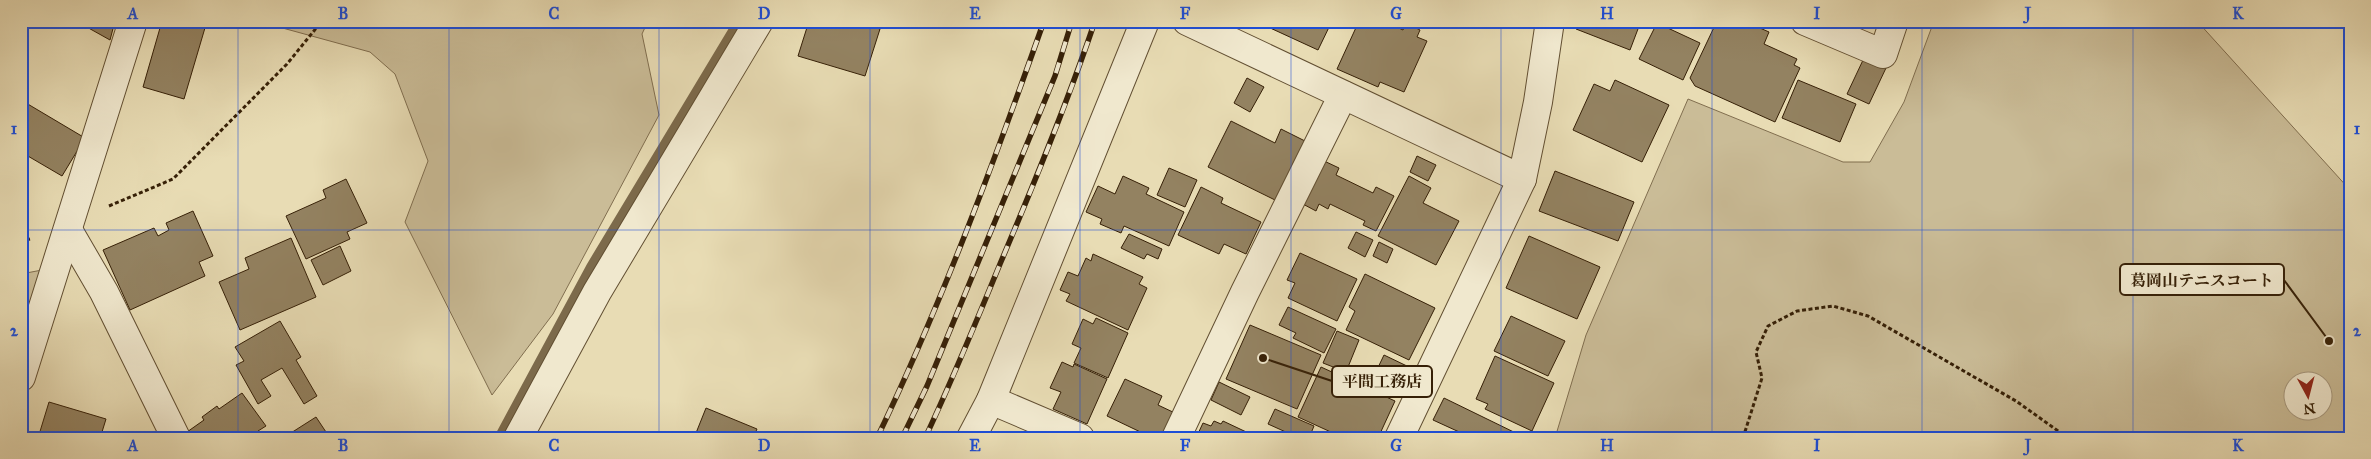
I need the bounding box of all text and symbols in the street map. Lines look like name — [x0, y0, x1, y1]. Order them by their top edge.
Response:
text: A — [127, 4, 139, 23]
text: B — [338, 4, 348, 23]
text: C — [549, 4, 560, 23]
text: D — [758, 4, 771, 23]
text: E — [969, 4, 981, 23]
text: F — [1180, 4, 1191, 23]
text: G — [1390, 4, 1402, 23]
text: H — [1600, 4, 1614, 23]
text: I — [1814, 4, 1821, 23]
text: J — [2023, 4, 2032, 24]
text: K — [2232, 4, 2244, 23]
text: 1 — [11, 119, 18, 138]
text: 1 — [2354, 119, 2361, 138]
callout: 葛岡山テニスコート — [2120, 264, 2284, 295]
text: 葛岡山テニスコート — [2130, 271, 2274, 290]
text: 2 — [10, 321, 19, 340]
text: 2 — [2353, 321, 2362, 340]
callout: 平間工務店 — [1332, 366, 1432, 397]
text: 平間工務店 — [1342, 372, 1422, 391]
north arrow — [2284, 372, 2334, 422]
text: N — [2302, 399, 2316, 418]
text: A — [127, 436, 139, 455]
text: B — [338, 436, 348, 455]
text: C — [549, 436, 560, 455]
text: D — [758, 436, 771, 455]
text: E — [969, 436, 981, 455]
text: F — [1180, 436, 1191, 455]
text: G — [1390, 436, 1402, 455]
text: H — [1600, 436, 1614, 455]
text: I — [1814, 436, 1821, 455]
text: J — [2023, 436, 2032, 456]
text: K — [2232, 436, 2244, 455]

